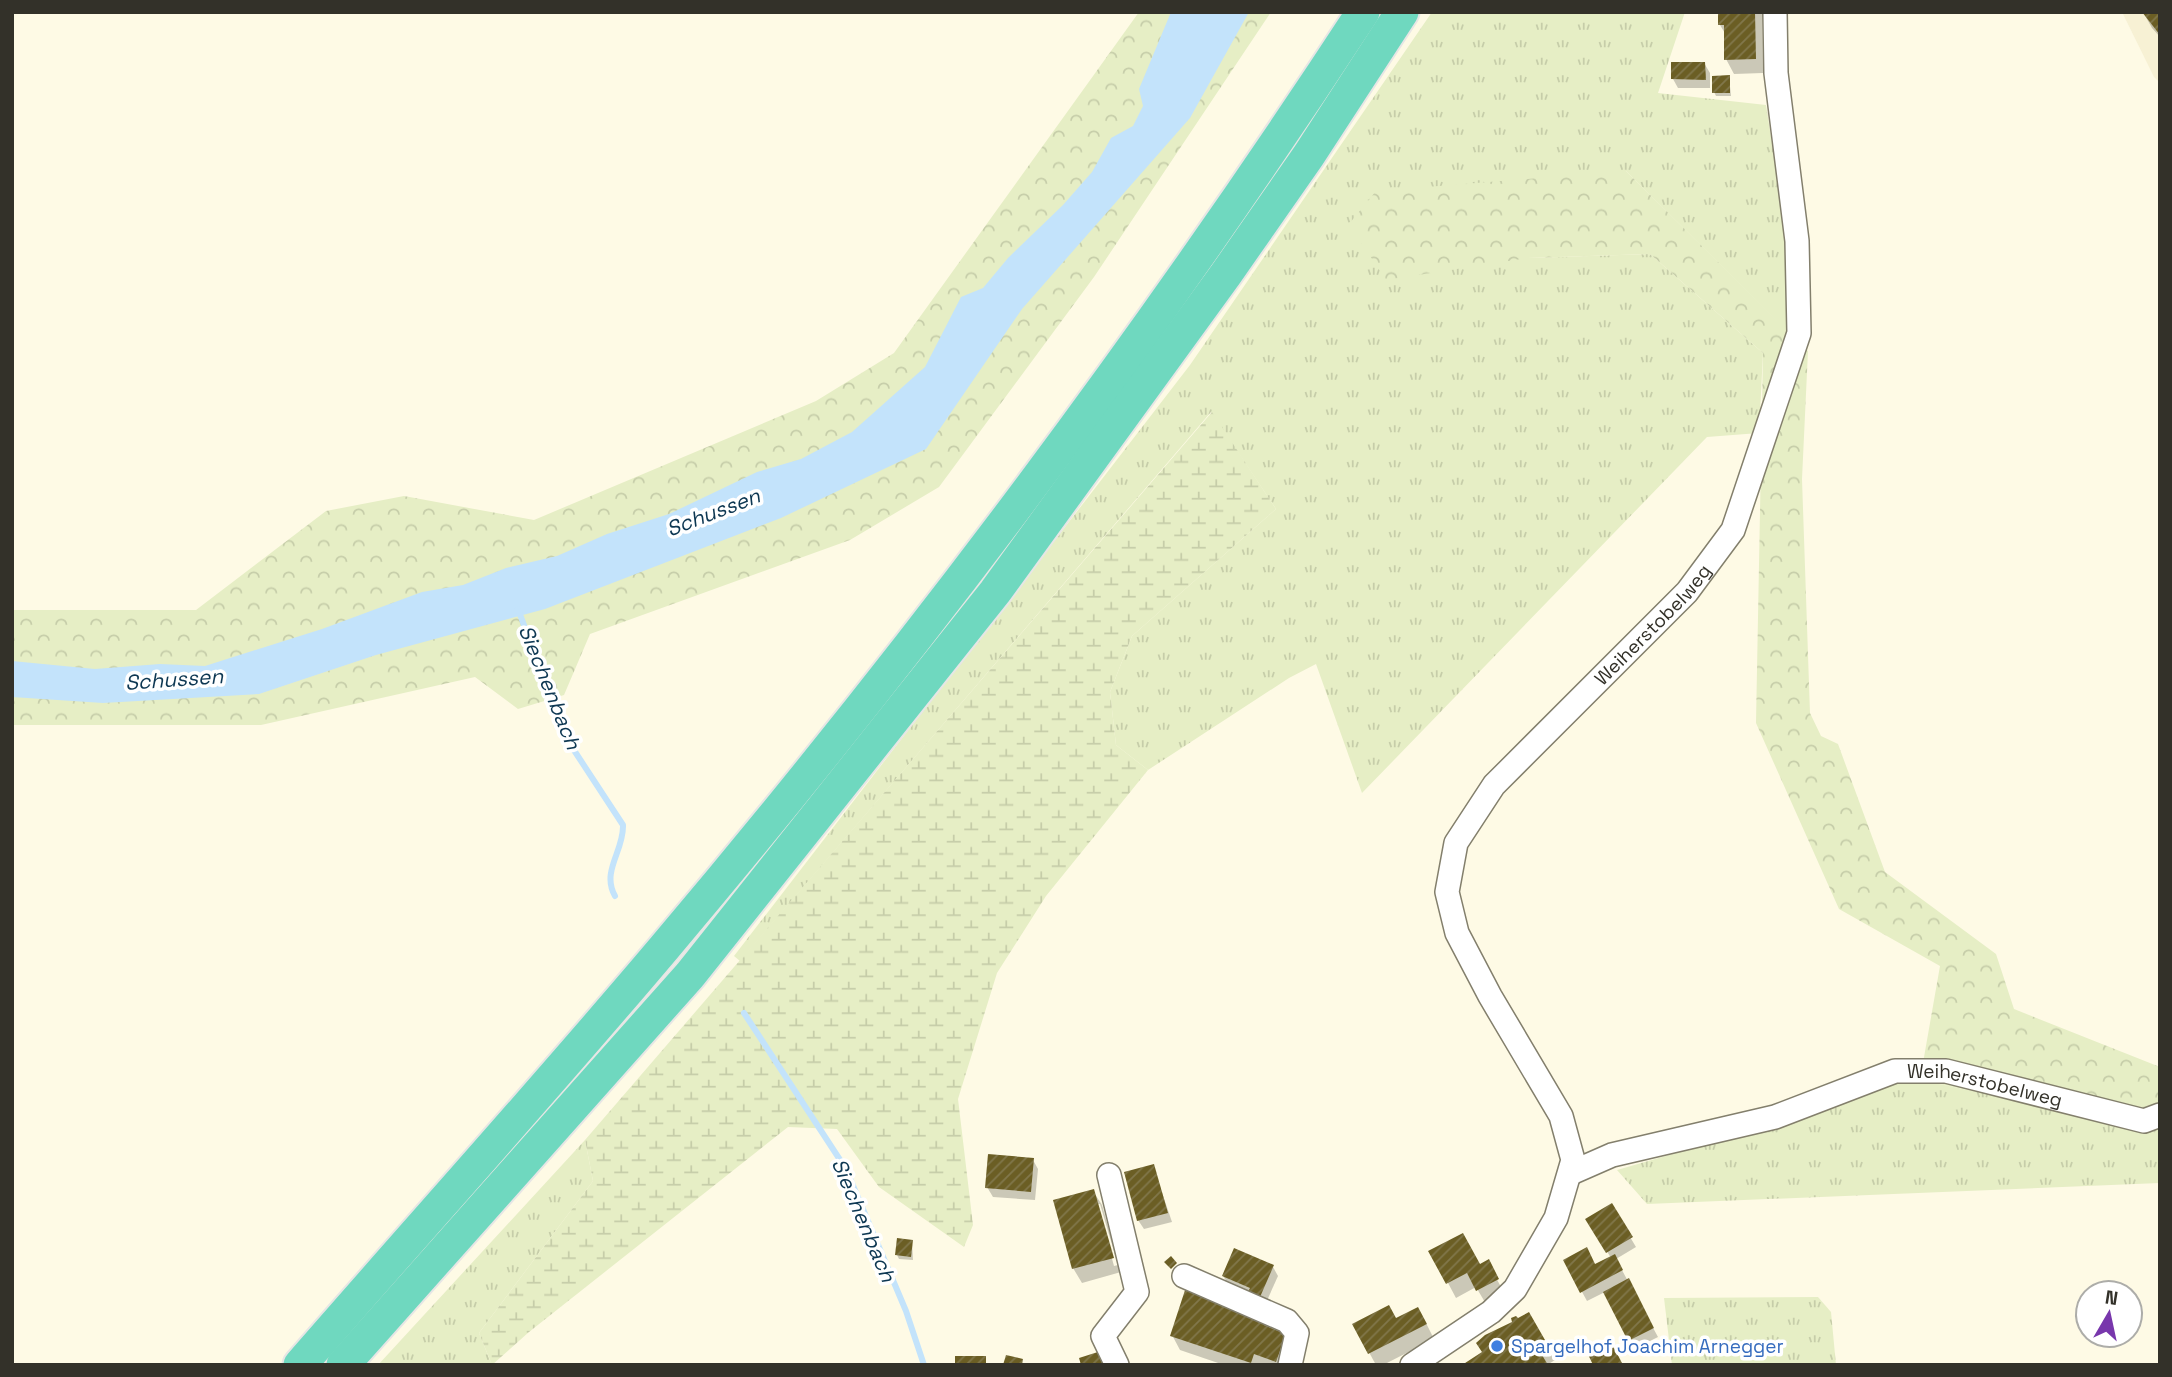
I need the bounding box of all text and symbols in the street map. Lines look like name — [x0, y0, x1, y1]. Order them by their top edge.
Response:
water label: Schussen — [662, 481, 765, 542]
street label: Weiherstobelweg — [1589, 559, 1716, 690]
water label: Siechenbach — [513, 621, 588, 754]
water label: Schussen — [124, 662, 225, 696]
street label: Weiherstobelweg — [1907, 1059, 2065, 1112]
water label: Siechenbach — [826, 1154, 903, 1287]
north arrow — [2074, 1279, 2144, 1349]
text: N — [2103, 1284, 2120, 1311]
place label: Spargelhof Joachim Arnegger — [1511, 1334, 1784, 1359]
marker: Spargelhof Joachim Arnegger — [1489, 1338, 1505, 1354]

